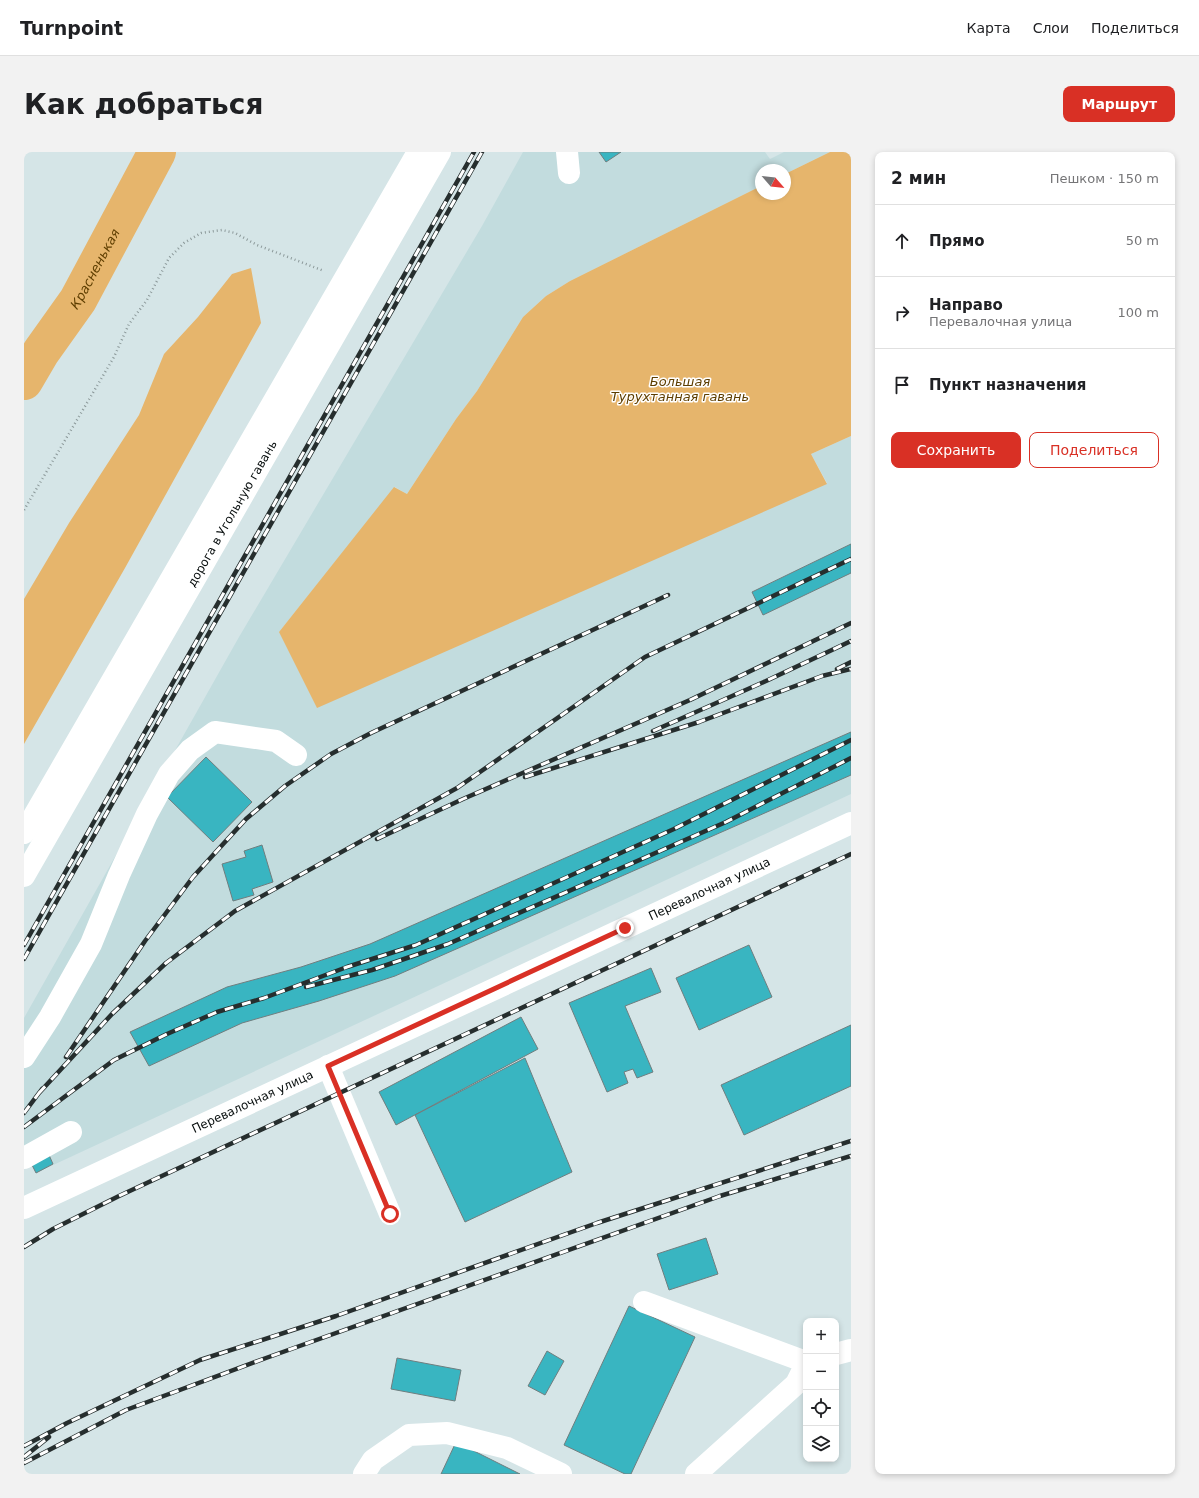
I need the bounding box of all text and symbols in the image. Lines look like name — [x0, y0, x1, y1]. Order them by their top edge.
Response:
text: Turnpoint — [20, 17, 123, 39]
text: Карта — [967, 20, 1011, 36]
text: Слои — [1033, 20, 1069, 36]
text: Поделиться — [1091, 20, 1179, 36]
button: Маршрут — [1063, 86, 1175, 122]
text: Как добраться — [24, 88, 263, 121]
north arrow — [755, 164, 791, 200]
text: 2 мин — [891, 168, 946, 188]
text: Пешком · 150 m — [1050, 171, 1159, 186]
water label: Красненькая — [67, 226, 122, 312]
icon: ahead — [891, 230, 913, 252]
text: Прямо — [929, 232, 985, 250]
text: 50 m — [1126, 233, 1159, 248]
text: Направо — [929, 296, 1003, 314]
icon: right — [891, 302, 913, 324]
text: 100 m — [1117, 305, 1159, 320]
text: Перевалочная улица — [929, 314, 1072, 329]
water label: Большая Турухтанная гавань — [611, 374, 749, 404]
icon: arrive — [891, 374, 913, 396]
text: Пункт назначения — [929, 376, 1086, 394]
button: Сохранить — [891, 432, 1021, 468]
button: Поделиться — [1029, 432, 1159, 468]
street label: дорога в Угольную гавань — [185, 438, 280, 589]
street label: Перевалочная улица — [646, 855, 772, 923]
route end — [616, 919, 634, 937]
street label: Перевалочная улица — [189, 1067, 315, 1136]
route start — [381, 1205, 399, 1223]
map controls — [803, 1318, 839, 1462]
button: + — [803, 1318, 839, 1354]
button: − — [803, 1354, 839, 1390]
button: locate — [803, 1390, 839, 1426]
button: layers — [803, 1426, 839, 1462]

